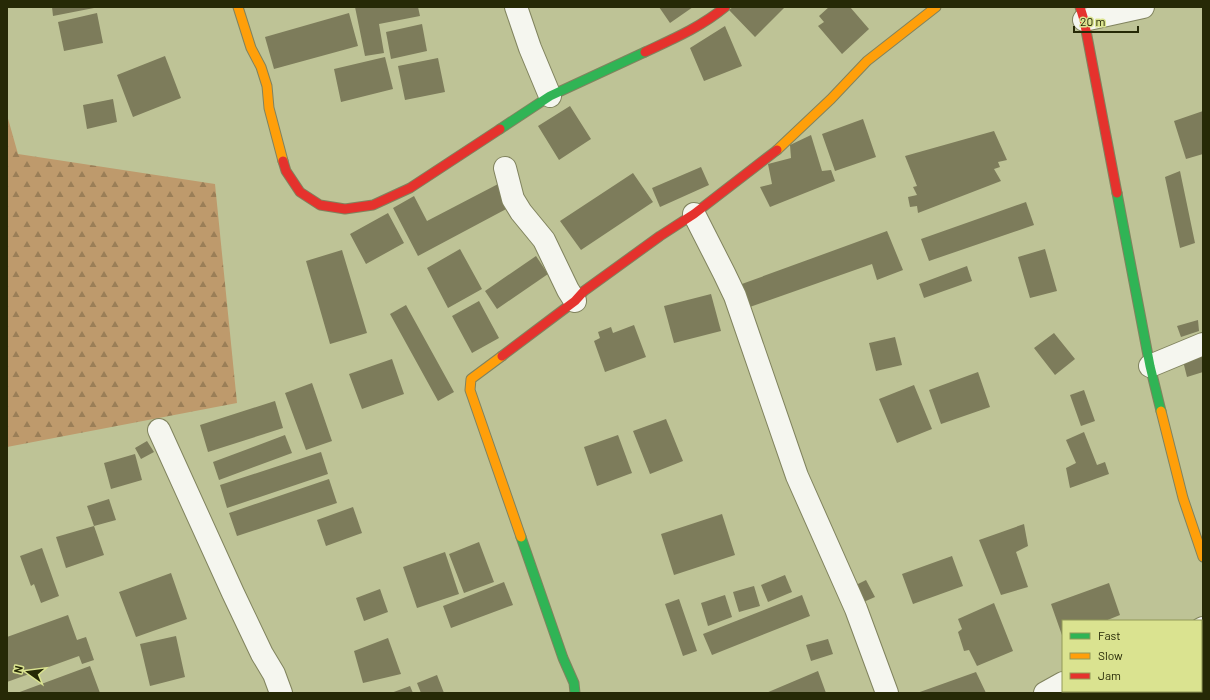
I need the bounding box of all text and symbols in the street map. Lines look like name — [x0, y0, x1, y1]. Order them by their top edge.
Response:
scale bar — [1074, 8, 1138, 34]
text: 20 m — [1080, 14, 1106, 28]
legend — [1062, 620, 1202, 692]
text: Fast — [1098, 628, 1121, 642]
text: Slow — [1098, 648, 1123, 662]
north arrow — [8, 652, 48, 692]
text: N — [11, 664, 25, 675]
text: Jam — [1098, 668, 1121, 682]

